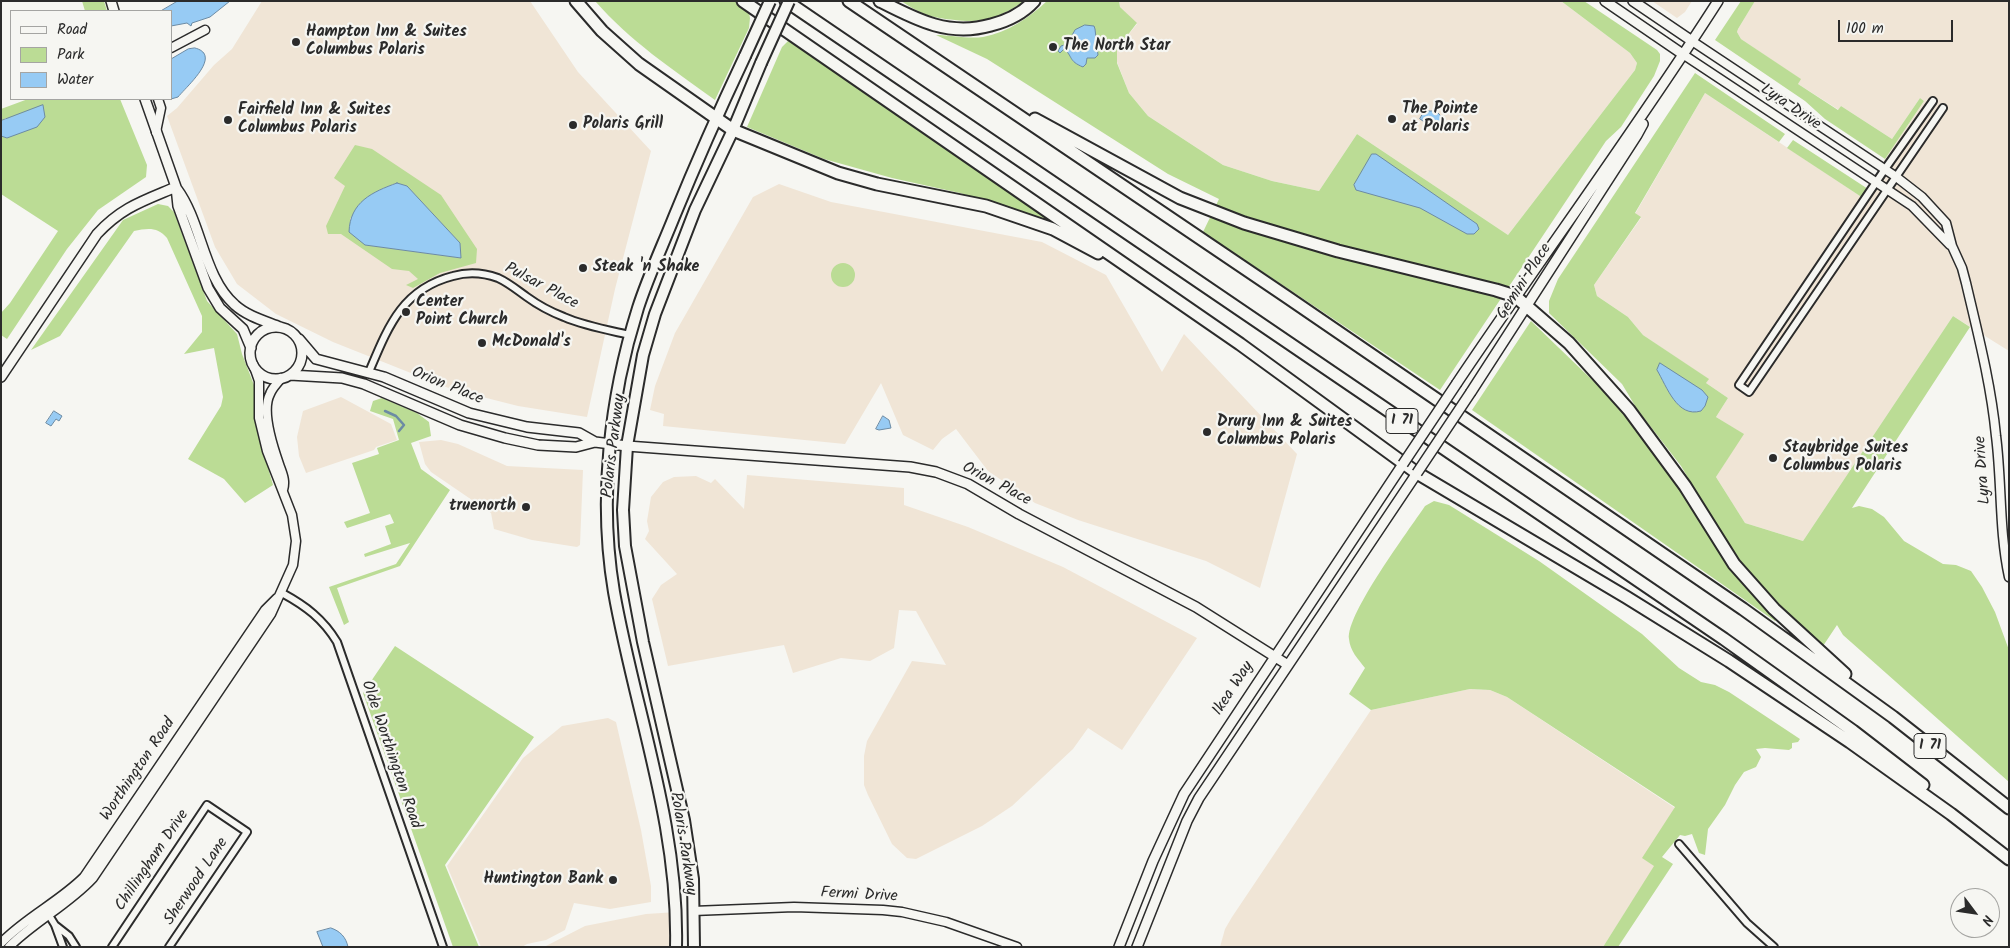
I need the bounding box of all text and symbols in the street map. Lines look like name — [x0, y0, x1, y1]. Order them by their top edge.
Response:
legend — [10, 10, 172, 100]
scale bar — [1840, 10, 1955, 42]
text: 100 m — [1846, 17, 1884, 41]
text: Road — [57, 18, 87, 42]
place label: Hampton Inn & Suites Columbus Polaris — [306, 23, 467, 61]
marker: Hampton Inn & Suites Columbus Polaris — [290, 36, 302, 48]
place label: The North Star — [1063, 37, 1170, 57]
marker: The North Star — [1047, 41, 1059, 53]
text: Park — [57, 43, 84, 67]
text: Water — [57, 68, 93, 92]
street label: Lyra Drive — [1756, 81, 1824, 135]
place label: The Pointe at Polaris — [1402, 100, 1478, 138]
place label: Fairfield Inn & Suites Columbus Polaris — [238, 101, 391, 139]
marker: The Pointe at Polaris — [1386, 113, 1398, 125]
marker: Fairfield Inn & Suites Columbus Polaris — [222, 114, 234, 126]
place label: Polaris Grill — [583, 115, 663, 135]
marker: Polaris Grill — [567, 119, 579, 131]
street label: Gemini Place — [1493, 240, 1557, 324]
place label: Steak 'n Shake — [593, 258, 699, 278]
street label: Pulsar Place — [501, 260, 581, 314]
marker: Steak 'n Shake — [577, 262, 589, 274]
place label: Center Point Church — [416, 293, 508, 331]
marker: Center Point Church — [400, 306, 412, 318]
place label: McDonald's — [492, 333, 571, 353]
marker: McDonald's — [476, 337, 488, 349]
street label: Orion Place — [408, 364, 486, 410]
street label: Polaris Parkway — [599, 393, 631, 499]
road number: I 71 — [1386, 408, 1418, 434]
place label: Drury Inn & Suites Columbus Polaris — [1217, 413, 1352, 451]
marker: Drury Inn & Suites Columbus Polaris — [1201, 426, 1213, 438]
street label: Lyra Drive — [1972, 435, 1996, 505]
place label: Staybridge Suites Columbus Polaris — [1783, 439, 1908, 477]
marker: Staybridge Suites Columbus Polaris — [1767, 452, 1779, 464]
street label: Orion Place — [958, 459, 1034, 511]
place label: truenorth — [449, 497, 516, 517]
marker: truenorth — [520, 501, 532, 513]
street label: Ikea Way — [1209, 658, 1259, 720]
street label: Olde Worthington Road — [356, 678, 424, 832]
street label: Worthington Road — [97, 715, 181, 825]
road number: I 71 — [1914, 734, 1946, 758]
street label: Polaris Parkway — [664, 791, 700, 897]
street label: Chillingham Drive — [112, 807, 194, 915]
street label: Sherwood Lane — [161, 835, 233, 929]
place label: Huntington Bank — [484, 870, 603, 890]
marker: Huntington Bank — [607, 874, 619, 886]
street label: Fermi Drive — [820, 884, 898, 908]
north arrow — [1950, 888, 2000, 938]
text: N — [1975, 911, 1999, 930]

